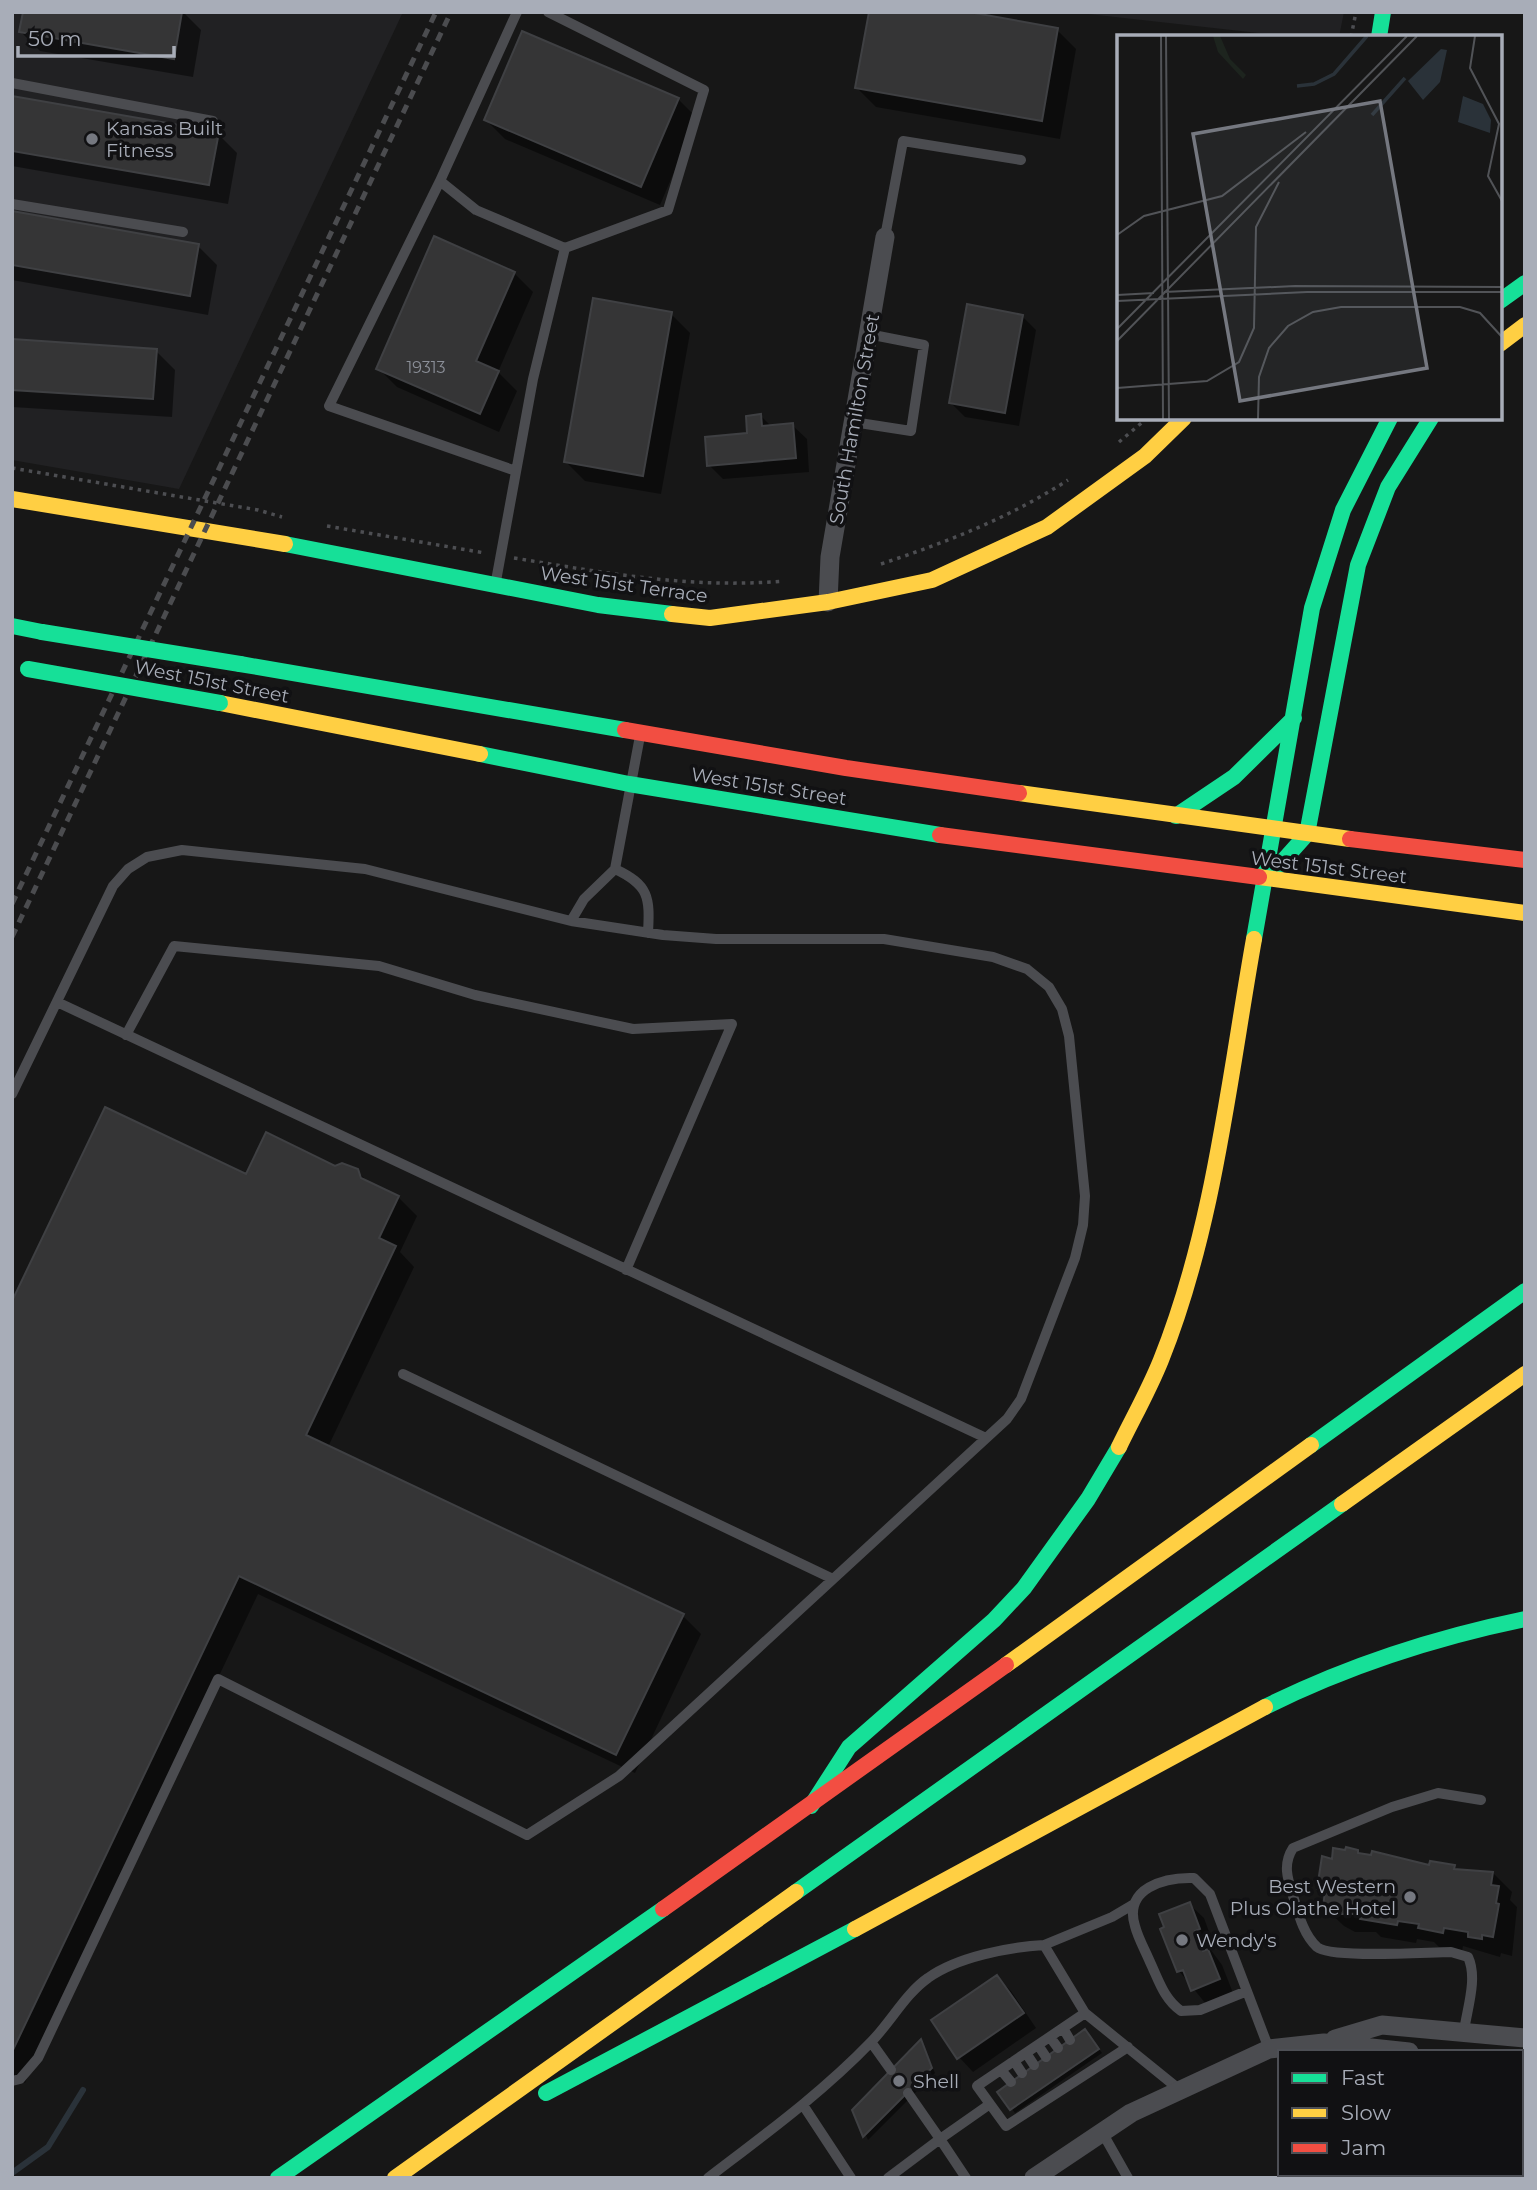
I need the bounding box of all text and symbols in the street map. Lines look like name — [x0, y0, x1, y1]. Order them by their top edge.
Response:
scale bar — [18, 14, 173, 58]
text: 50 m — [28, 26, 82, 51]
inset map — [1117, 35, 1502, 420]
place label: Kansas Built Fitness — [106, 117, 223, 162]
marker: Kansas Built Fitness — [84, 131, 100, 147]
street label: South Hamilton Street — [825, 312, 884, 526]
house number: 19313 — [406, 358, 446, 377]
street label: West 151st Terrace — [539, 561, 709, 608]
street label: West 151st Street — [132, 655, 292, 708]
street label: West 151st Street — [689, 763, 849, 810]
street label: West 151st Street — [1249, 846, 1409, 889]
place label: Best Western Plus Olathe Hotel — [1230, 1875, 1396, 1920]
marker: Best Western Plus Olathe Hotel — [1402, 1889, 1418, 1905]
place label: Wendy's — [1196, 1929, 1277, 1952]
marker: Wendy's — [1174, 1932, 1190, 1948]
legend — [1278, 2050, 1523, 2176]
text: Fast — [1341, 2065, 1385, 2090]
place label: Shell — [913, 2070, 959, 2093]
marker: Shell — [891, 2073, 907, 2089]
text: Slow — [1341, 2100, 1391, 2125]
text: Jam — [1340, 2135, 1386, 2160]

